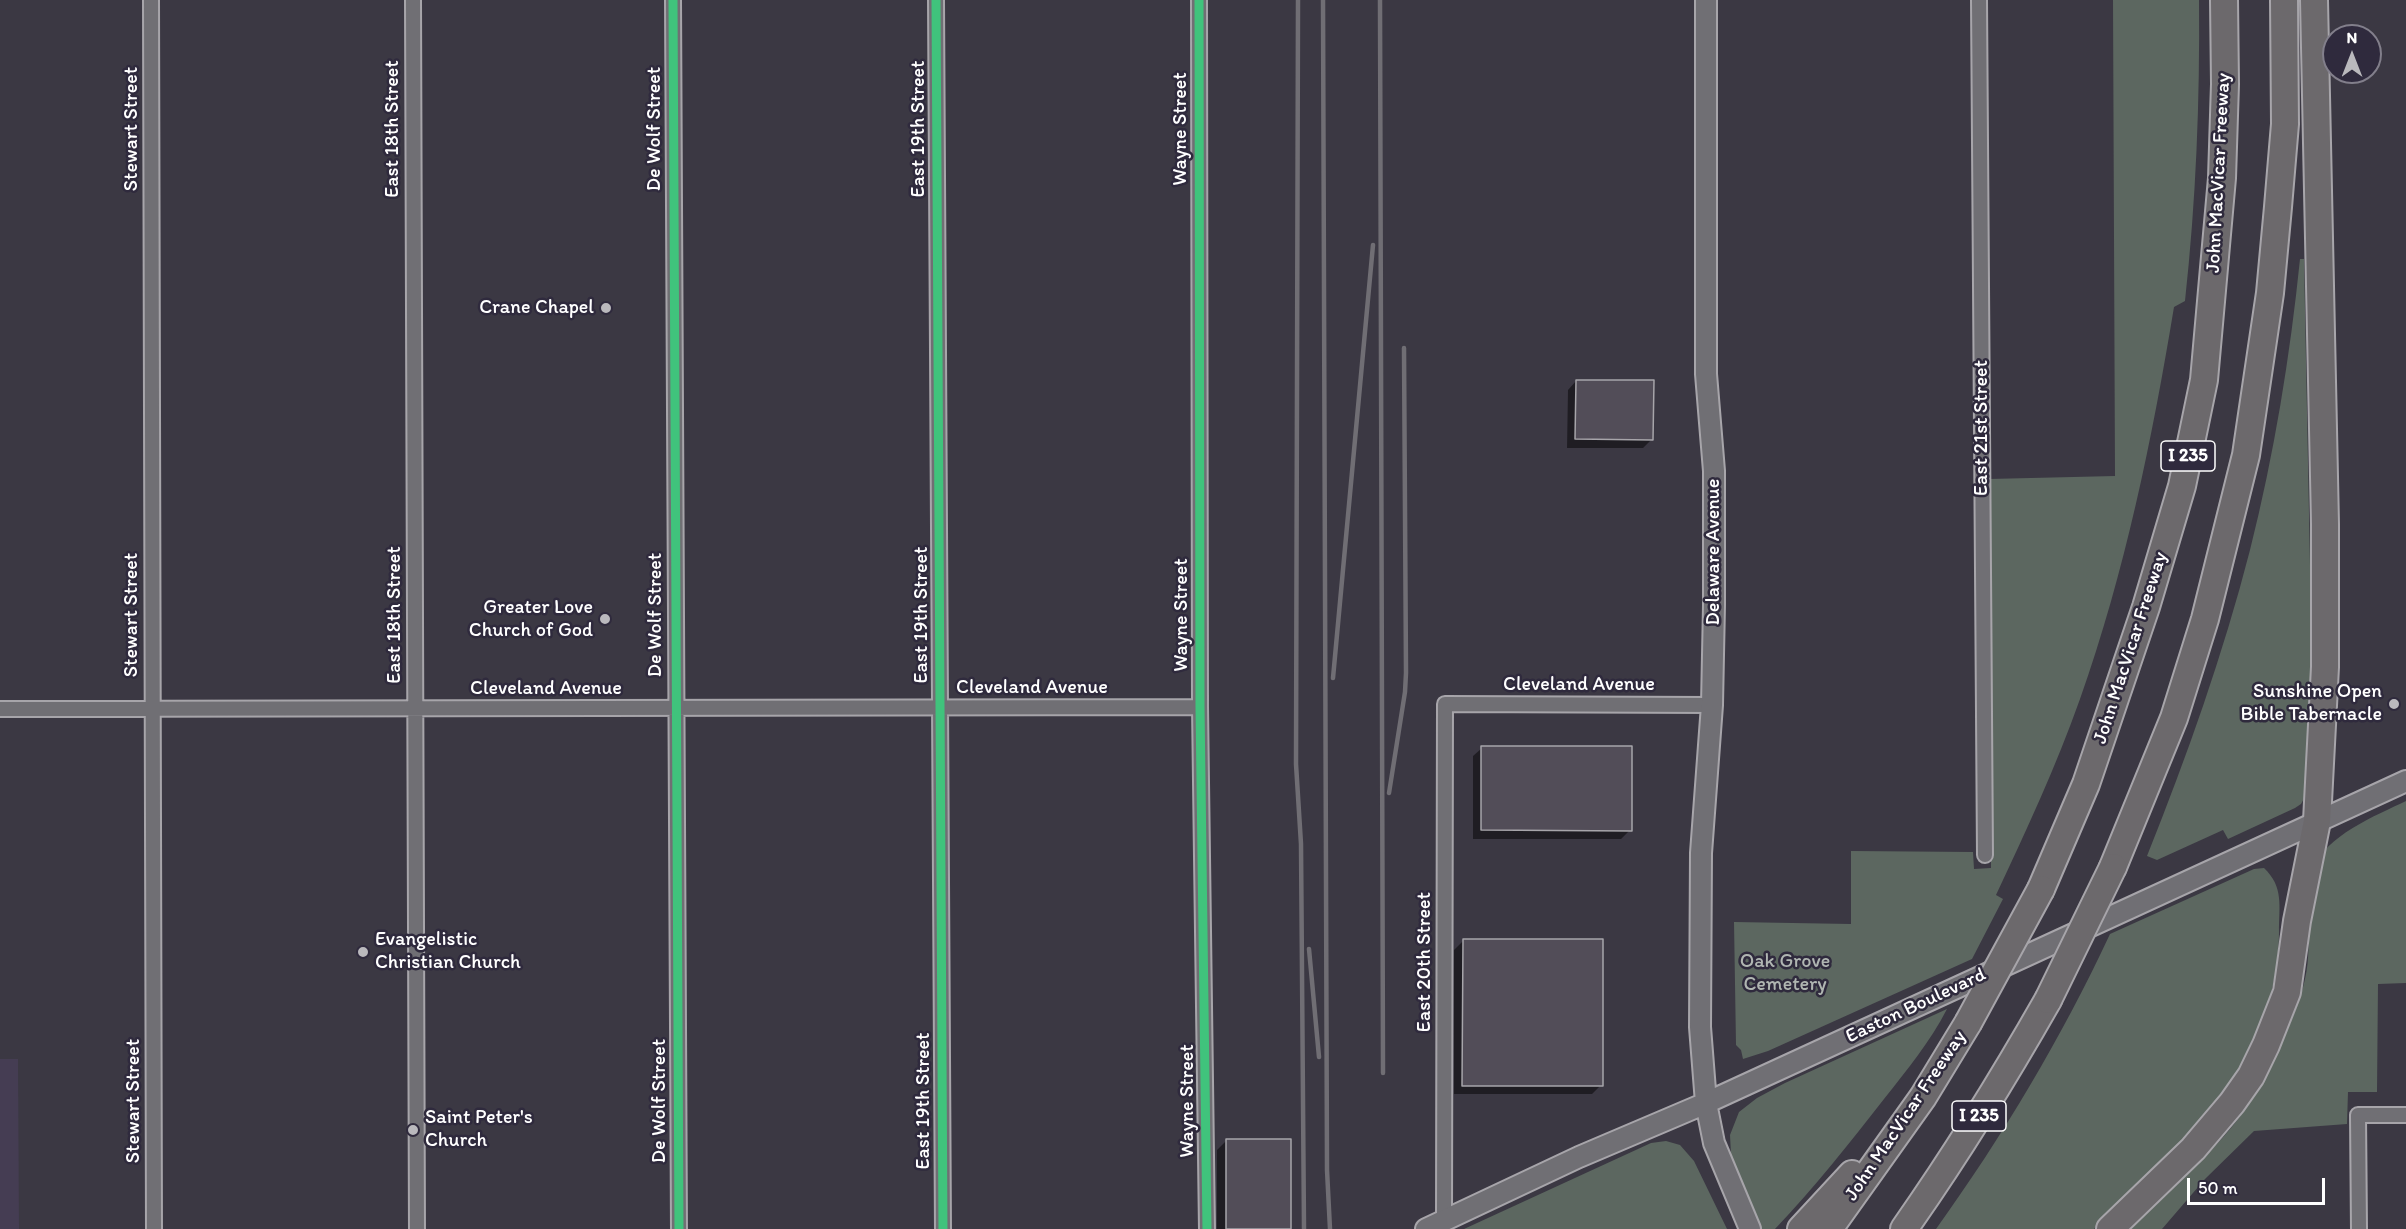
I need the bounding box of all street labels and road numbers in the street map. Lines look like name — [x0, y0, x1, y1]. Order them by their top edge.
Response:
street label: East 18th Street — [381, 60, 405, 198]
street label: East 19th Street — [907, 60, 931, 198]
street label: Stewart Street — [120, 67, 144, 191]
street label: De Wolf Street — [643, 67, 667, 191]
street label: Wayne Street — [1169, 72, 1193, 186]
street label: John MacVicar Freeway — [2202, 72, 2236, 274]
street label: East 21st Street — [1970, 360, 1994, 496]
road number: I 235 — [2161, 441, 2215, 471]
street label: Delaware Avenue — [1702, 479, 1726, 625]
street label: East 18th Street — [383, 546, 407, 684]
street label: East 19th Street — [910, 546, 934, 684]
street label: John MacVicar Freeway — [2089, 549, 2173, 747]
street label: Stewart Street — [120, 553, 144, 677]
street label: De Wolf Street — [644, 553, 668, 677]
street label: Wayne Street — [1170, 558, 1194, 672]
street label: Cleveland Avenue — [1503, 673, 1655, 697]
street label: Cleveland Avenue — [956, 676, 1108, 700]
street label: Cleveland Avenue — [470, 677, 622, 701]
street label: East 20th Street — [1413, 892, 1437, 1032]
street label: Easton Boulevard — [1842, 963, 1990, 1049]
street label: John MacVicar Freeway — [1840, 1026, 1972, 1206]
street label: East 19th Street — [912, 1032, 936, 1170]
street label: Stewart Street — [122, 1039, 146, 1163]
street label: De Wolf Street — [648, 1039, 672, 1163]
street label: Wayne Street — [1176, 1044, 1200, 1158]
road number: I 235 — [1952, 1101, 2006, 1131]

